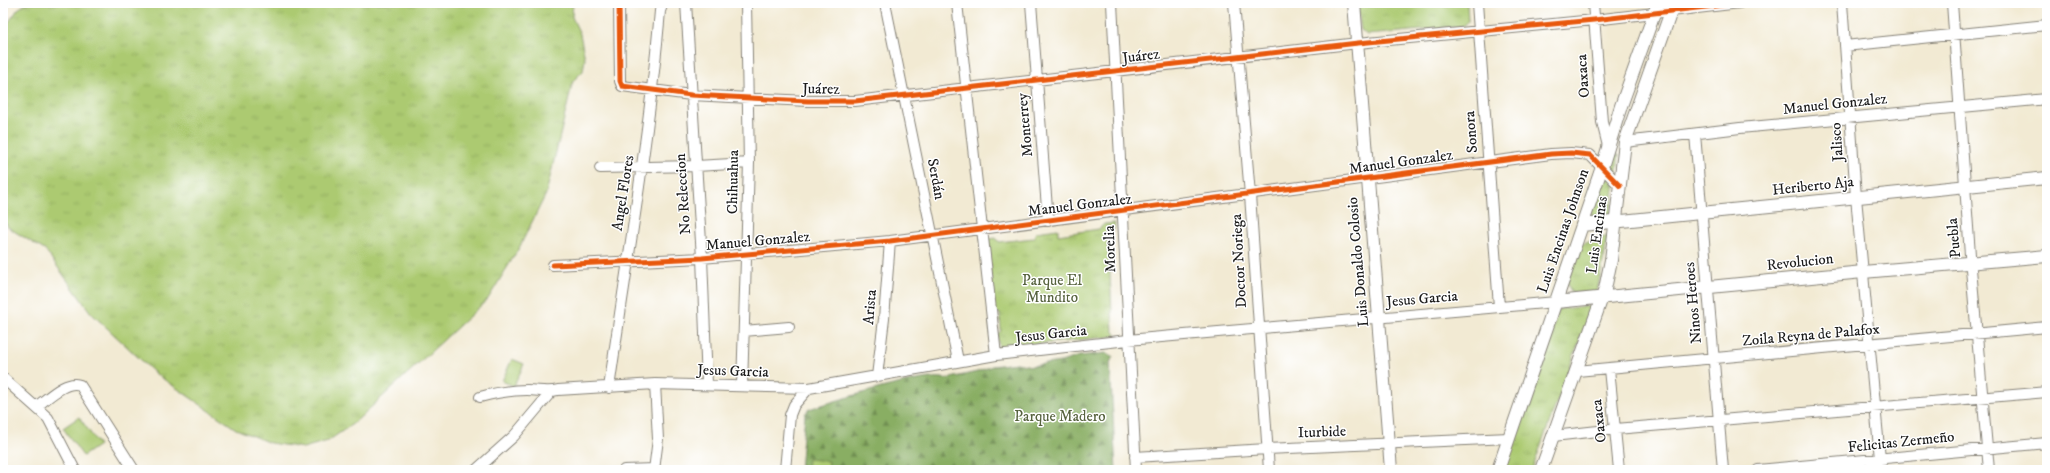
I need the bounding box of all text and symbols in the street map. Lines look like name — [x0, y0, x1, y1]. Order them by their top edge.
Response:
street label: Juárez — [1119, 44, 1161, 68]
street label: Oaxaca — [1572, 53, 1594, 98]
street label: Juárez — [800, 79, 840, 99]
street label: Manuel Gonzalez — [1782, 89, 1889, 119]
street label: Monterrey — [1013, 91, 1037, 158]
street label: Sonora — [1460, 110, 1482, 154]
street label: Jalisco — [1826, 122, 1848, 164]
street label: Manuel Gonzalez — [1348, 145, 1455, 179]
street label: Chihuahua — [723, 149, 743, 214]
street label: No Releccion — [671, 153, 695, 235]
street label: Angel Flores — [608, 154, 638, 232]
street label: Serdán — [923, 157, 949, 201]
street label: Luis Encinas Johnson — [1533, 166, 1593, 296]
street label: Heriberto Aja — [1771, 172, 1855, 200]
street label: Manuel Gonzalez — [1027, 189, 1134, 221]
street label: Luis Encinas — [1582, 195, 1612, 275]
street label: Luis Donaldo Colosio — [1343, 196, 1373, 328]
street label: Doctor Noriega — [1227, 213, 1251, 309]
street label: Puebla — [1943, 217, 1965, 259]
street label: Morelia — [1100, 224, 1120, 273]
street label: Manuel Gonzalez — [705, 227, 811, 255]
street label: Revolucion — [1766, 249, 1834, 275]
street label: Ninos Heroes — [1680, 261, 1706, 345]
park label: Parque El Mundito — [1022, 271, 1082, 307]
street label: Jesus Garcia — [1384, 286, 1459, 312]
street label: Arista — [859, 288, 881, 325]
street label: Zoila Reyna de Palafox — [1742, 319, 1881, 350]
street label: Jesus Garcia — [1012, 321, 1088, 347]
street label: Jesus Garcia — [695, 360, 770, 382]
street label: Oaxaca — [1587, 398, 1611, 444]
park label: Parque Madero — [1014, 407, 1106, 426]
street label: Iturbide — [1298, 422, 1346, 442]
street label: Felicitas Zermeño — [1847, 427, 1955, 457]

